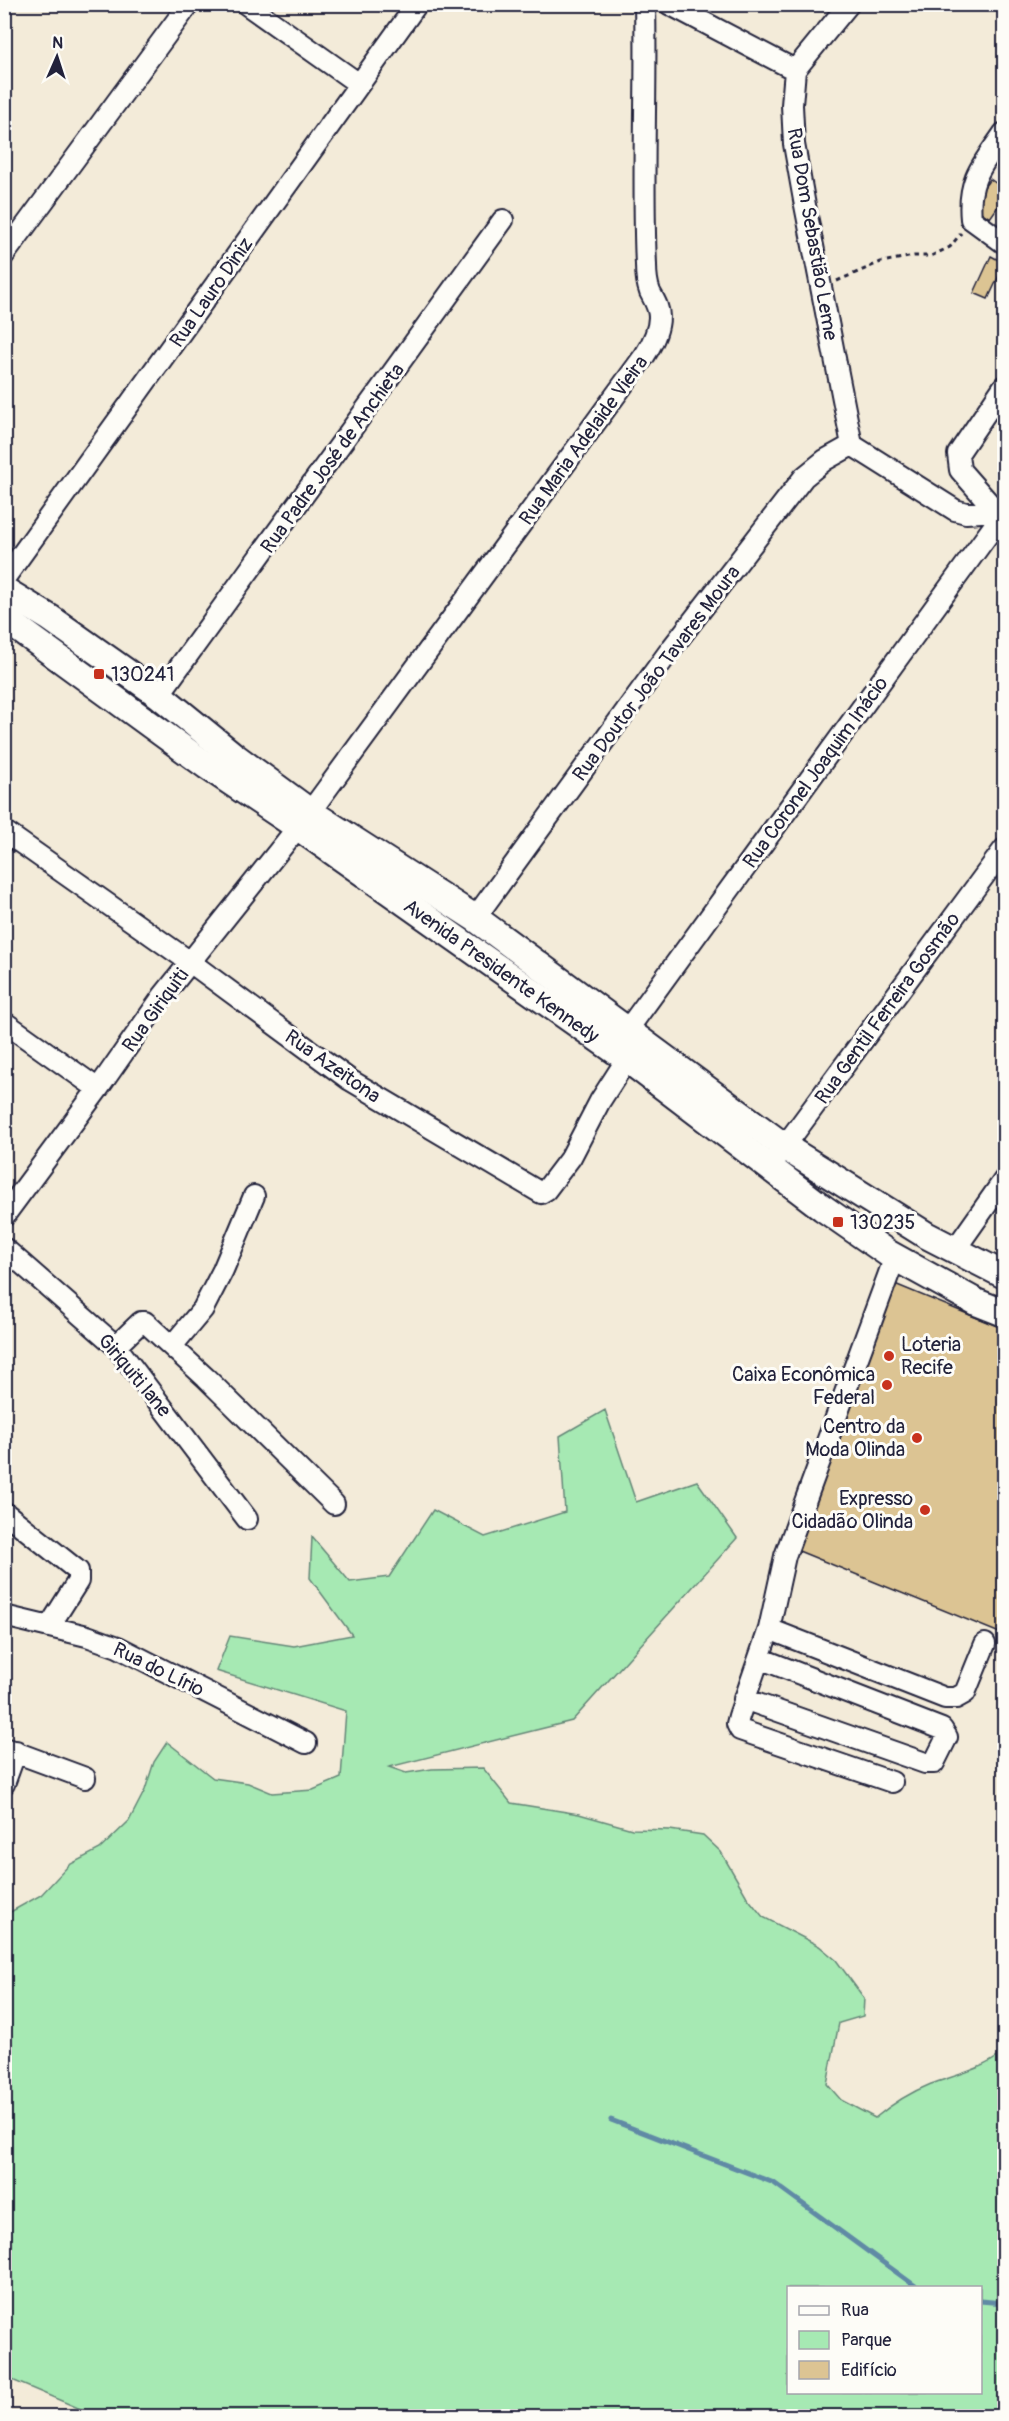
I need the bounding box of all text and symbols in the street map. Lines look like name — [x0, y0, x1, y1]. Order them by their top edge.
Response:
north arrow — [27, 27, 87, 87]
text: N — [52, 33, 64, 53]
street label: Rua Dom Sebastião Leme — [782, 126, 844, 342]
street label: Rua Lauro Diniz — [164, 232, 259, 352]
street label: Rua Maria Adelaide Vieira — [514, 351, 653, 530]
street label: Rua Padre José de Anchieta — [255, 358, 410, 558]
street label: Rua Doutor João Tavares Moura — [567, 561, 746, 786]
place label: 130241 — [111, 662, 174, 687]
marker: 130241 — [92, 667, 106, 681]
street label: Rua Coronel Joaquim Inácio — [737, 671, 894, 873]
street label: Avenida Presidente Kennedy — [399, 893, 604, 1049]
street label: Rua Gentil Ferreira Gosmão — [809, 907, 966, 1109]
street label: Rua Giriquiti — [117, 964, 194, 1057]
street label: Rua Azeitona — [280, 1024, 385, 1109]
place label: 130235 — [850, 1210, 915, 1235]
marker: 130235 — [831, 1215, 845, 1229]
street label: Giriquiti lane — [93, 1329, 177, 1422]
place label: Loteria Recife — [901, 1332, 961, 1380]
marker: Loteria Recife — [882, 1349, 896, 1363]
place label: Caixa Econômica Federal — [732, 1362, 875, 1410]
marker: Caixa Econômica Federal — [880, 1378, 894, 1392]
place label: Centro da Moda Olinda — [805, 1414, 905, 1462]
marker: Centro da Moda Olinda — [910, 1431, 924, 1445]
place label: Expresso Cidadão Olinda — [792, 1486, 913, 1534]
marker: Expresso Cidadão Olinda — [918, 1503, 932, 1517]
street label: Rua do Lírio — [109, 1637, 209, 1702]
legend — [787, 2286, 982, 2394]
text: Rua — [841, 2299, 869, 2322]
text: Parque — [841, 2329, 891, 2352]
text: Edifício — [841, 2359, 897, 2382]

